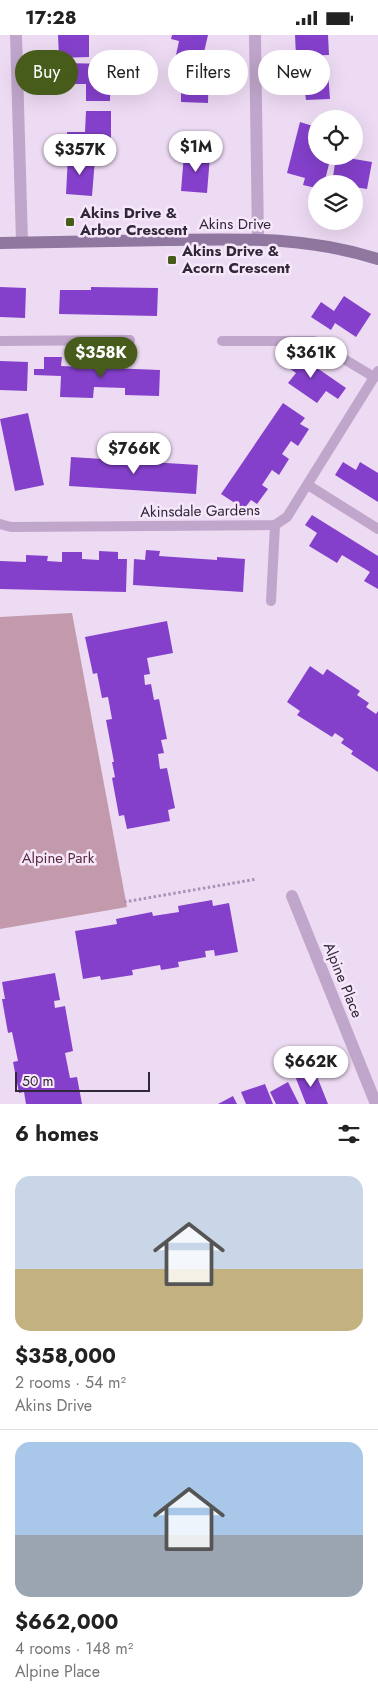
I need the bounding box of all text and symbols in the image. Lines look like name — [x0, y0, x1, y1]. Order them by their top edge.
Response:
text: 17:28 — [25, 4, 77, 31]
chip: Buy — [15, 50, 78, 95]
chip: Rent — [88, 50, 158, 95]
chip: Filters — [168, 50, 248, 95]
chip: New — [258, 50, 330, 95]
map controls — [308, 110, 363, 230]
button: locate — [308, 110, 363, 165]
pin: $1M — [172, 131, 220, 173]
pin: $357K — [45, 133, 115, 176]
text: $1M — [180, 135, 212, 158]
text: $357K — [54, 138, 106, 161]
button: layers — [308, 175, 363, 230]
place label: Akins Drive & Arbor Crescent — [79, 202, 187, 241]
street label: Akins Drive — [199, 213, 271, 235]
marker: Akins Drive & Arbor Crescent — [64, 216, 76, 228]
place label: Akins Drive & Acorn Crescent — [181, 240, 290, 279]
marker: Akins Drive & Acorn Crescent — [166, 254, 178, 266]
pin: $358K — [66, 337, 136, 379]
pin: $361K — [276, 337, 346, 379]
text: $358K — [75, 341, 127, 364]
text: $361K — [286, 341, 336, 364]
pin: $766K — [99, 433, 169, 475]
text: $766K — [108, 437, 160, 460]
street label: Akinsdale Gardens — [140, 499, 260, 523]
park label: Alpine Park — [22, 847, 95, 869]
street label: Alpine Place — [318, 939, 368, 1021]
pin: $662K — [276, 1045, 346, 1088]
text: $662K — [284, 1050, 338, 1073]
scale bar — [15, 1069, 150, 1092]
text: 50 m — [22, 1071, 53, 1091]
text: 6 homes — [15, 1119, 99, 1149]
icon: filters — [335, 1120, 363, 1148]
icon: home — [144, 1209, 234, 1299]
text: $358,000 — [15, 1341, 116, 1371]
text: 2 rooms · 54 m² — [15, 1371, 126, 1394]
text: Akins Drive — [15, 1394, 92, 1417]
icon: home — [144, 1474, 234, 1564]
text: $662,000 — [15, 1607, 118, 1637]
text: 4 rooms · 148 m² — [15, 1637, 133, 1660]
text: Alpine Place — [15, 1660, 100, 1683]

